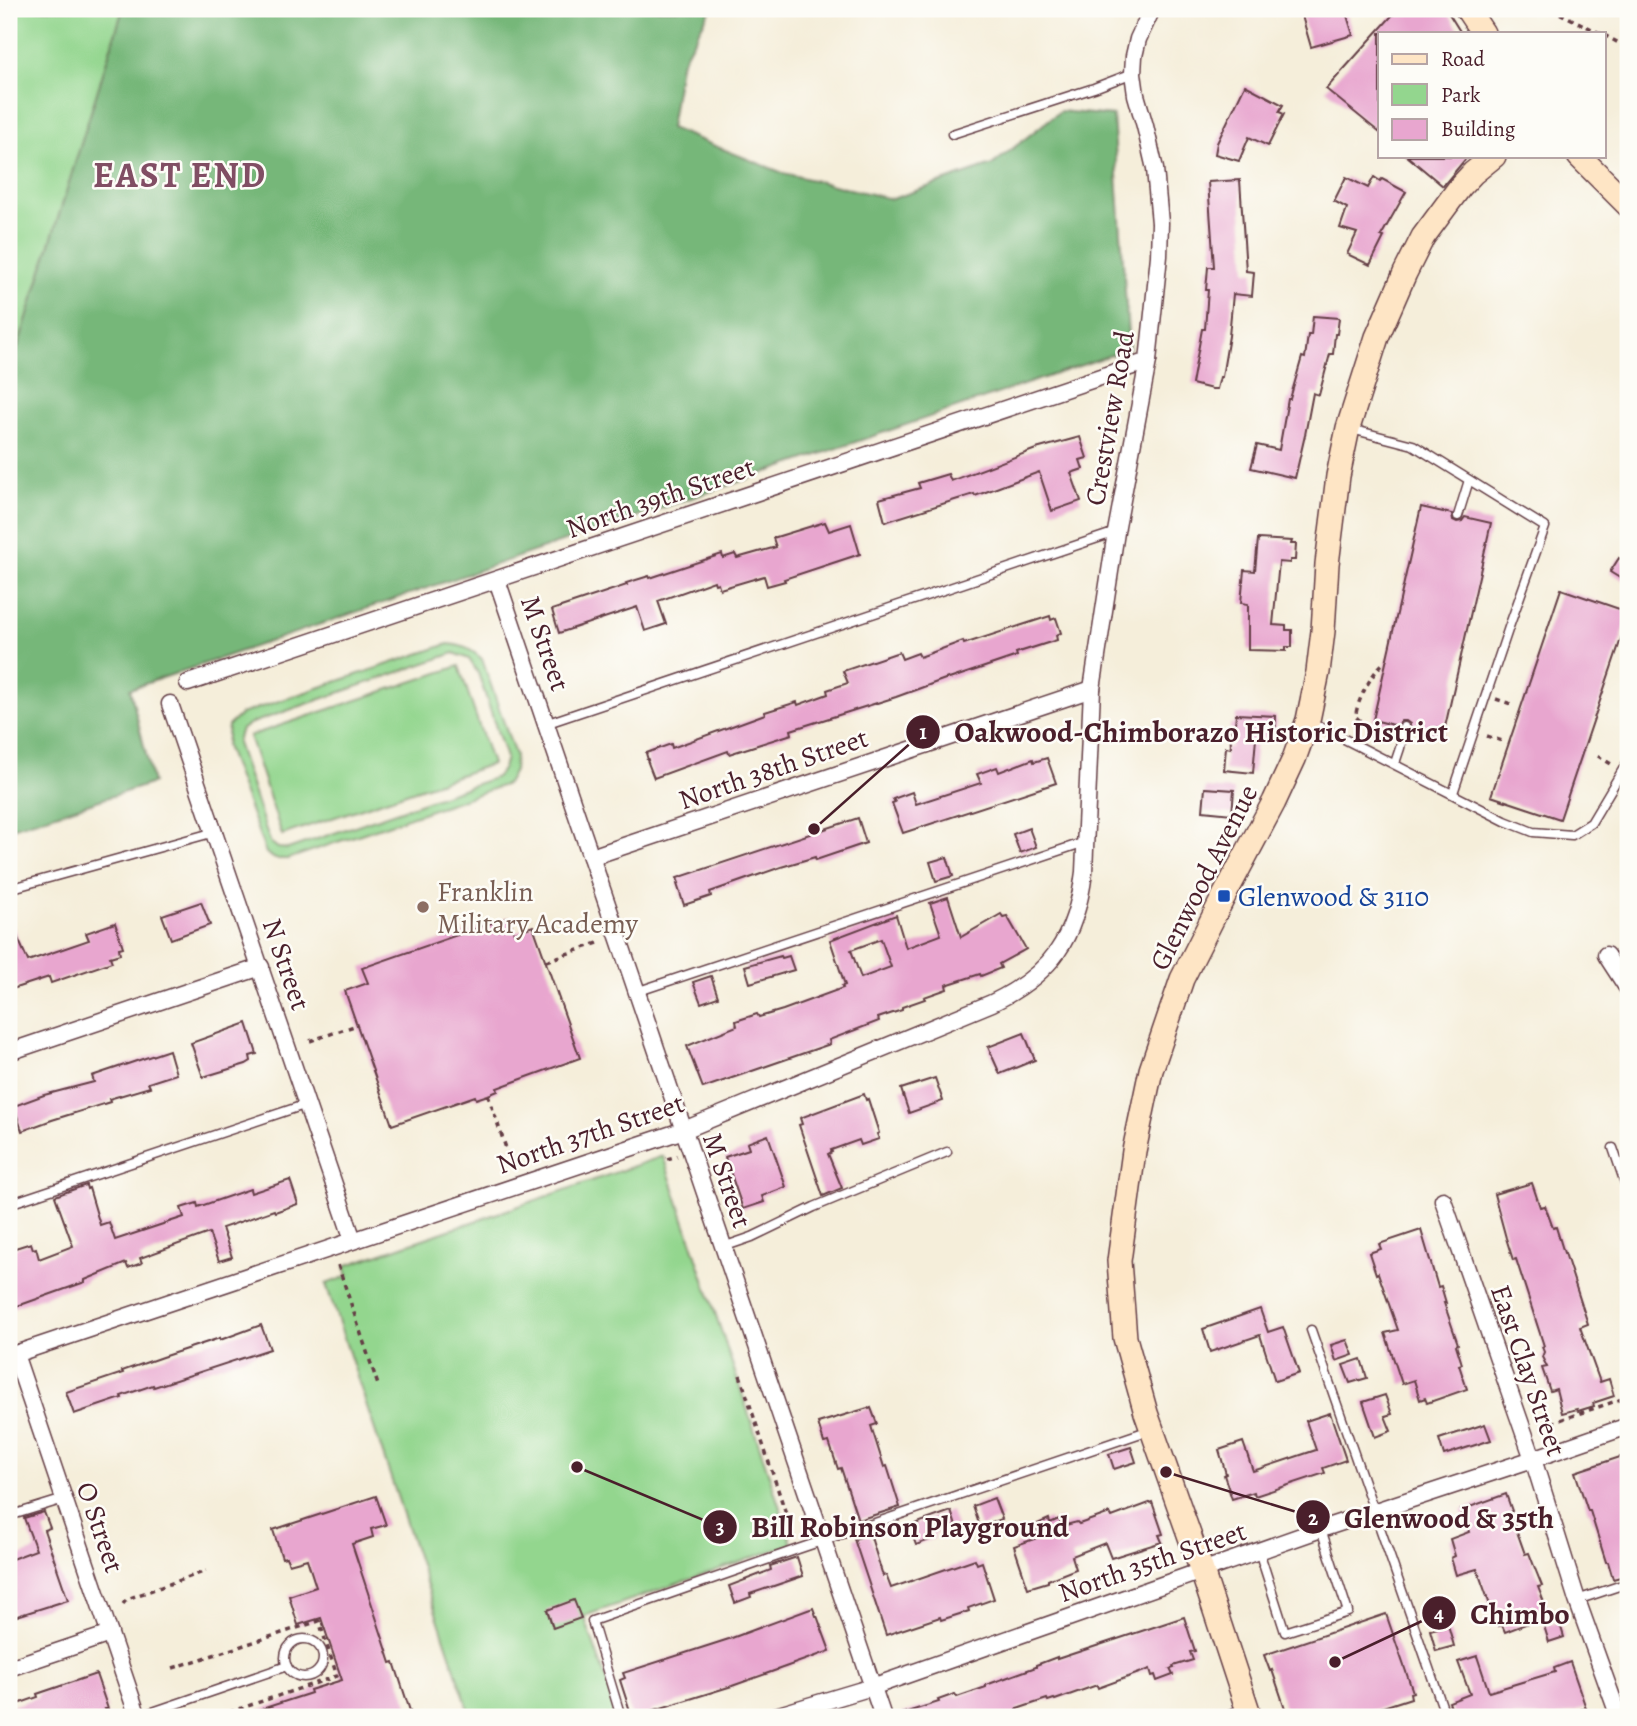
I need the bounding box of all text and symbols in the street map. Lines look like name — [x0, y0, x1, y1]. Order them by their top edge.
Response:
legend — [1378, 32, 1606, 158]
text: Road — [1441, 45, 1485, 73]
text: Park — [1441, 81, 1481, 109]
text: Building — [1441, 115, 1516, 143]
district label: EAST END — [93, 151, 267, 199]
street label: Crestview Road — [1076, 327, 1144, 509]
street label: North 39th Street — [561, 448, 760, 548]
street label: M Street — [511, 591, 579, 696]
callout: Oakwood-Chimborazo Historic District — [905, 706, 1462, 757]
text: Oakwood-Chimborazo Historic District — [954, 712, 1448, 752]
text: 1 — [919, 718, 927, 746]
street label: North 38th Street — [674, 719, 873, 819]
street label: Glenwood Avenue — [1141, 778, 1267, 977]
place label: Franklin Military Academy — [437, 873, 638, 943]
place label: Glenwood & 3110 — [1238, 878, 1429, 916]
marker: Glenwood & 3110 — [1216, 888, 1232, 904]
marker: Franklin Military Academy — [415, 899, 431, 915]
street label: N Street — [253, 913, 319, 1015]
street label: North 37th Street — [491, 1084, 689, 1184]
street label: M Street — [693, 1128, 761, 1233]
street label: East Clay Street — [1481, 1280, 1575, 1461]
street label: O Street — [67, 1477, 133, 1578]
callout: Glenwood & 35th — [1295, 1492, 1568, 1543]
text: Glenwood & 35th — [1344, 1498, 1554, 1538]
callout: Bill Robinson Playground — [702, 1501, 1083, 1552]
text: 2 — [1308, 1504, 1318, 1532]
text: Bill Robinson Playground — [751, 1507, 1070, 1547]
street label: North 35th Street — [1053, 1512, 1251, 1612]
text: 3 — [715, 1513, 725, 1541]
callout: Chimbo — [1421, 1588, 1584, 1639]
text: Chimbo — [1470, 1594, 1570, 1634]
text: 4 — [1434, 1600, 1444, 1628]

